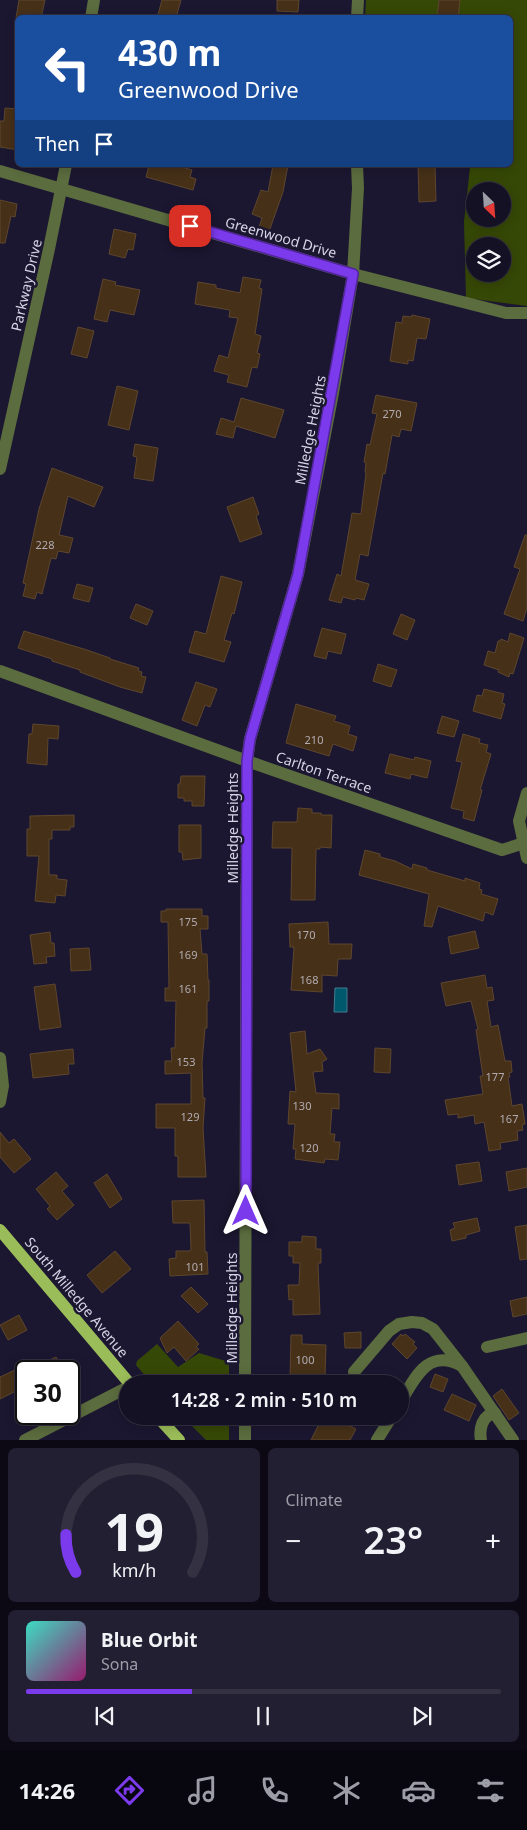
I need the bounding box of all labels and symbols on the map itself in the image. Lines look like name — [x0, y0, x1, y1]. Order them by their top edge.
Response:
north arrow — [466, 182, 511, 228]
pin — [169, 205, 211, 247]
street label: Greenwood Drive — [223, 212, 339, 262]
street label: Parkway Drive — [6, 237, 46, 333]
street label: Milledge Heights — [290, 373, 330, 486]
house number: 270 — [383, 406, 401, 421]
house number: 228 — [36, 537, 54, 552]
house number: 210 — [305, 732, 323, 747]
street label: Carlton Terrace — [273, 747, 375, 797]
street label: Milledge Heights — [223, 772, 242, 884]
house number: 175 — [179, 914, 197, 929]
house number: 170 — [297, 927, 315, 942]
house number: 169 — [179, 947, 197, 962]
house number: 168 — [300, 972, 318, 987]
house number: 161 — [179, 981, 197, 996]
house number: 153 — [177, 1054, 195, 1069]
house number: 177 — [486, 1069, 504, 1084]
house number: 130 — [293, 1098, 311, 1113]
house number: 129 — [181, 1109, 199, 1124]
house number: 167 — [500, 1111, 518, 1126]
house number: 120 — [300, 1140, 318, 1155]
position arrow — [219, 1184, 271, 1236]
street label: South Milledge Avenue — [21, 1233, 133, 1361]
street label: Milledge Heights — [222, 1252, 241, 1364]
house number: 101 — [186, 1259, 204, 1274]
house number: 100 — [296, 1352, 314, 1367]
speed limit sign: 30 — [15, 1360, 80, 1425]

